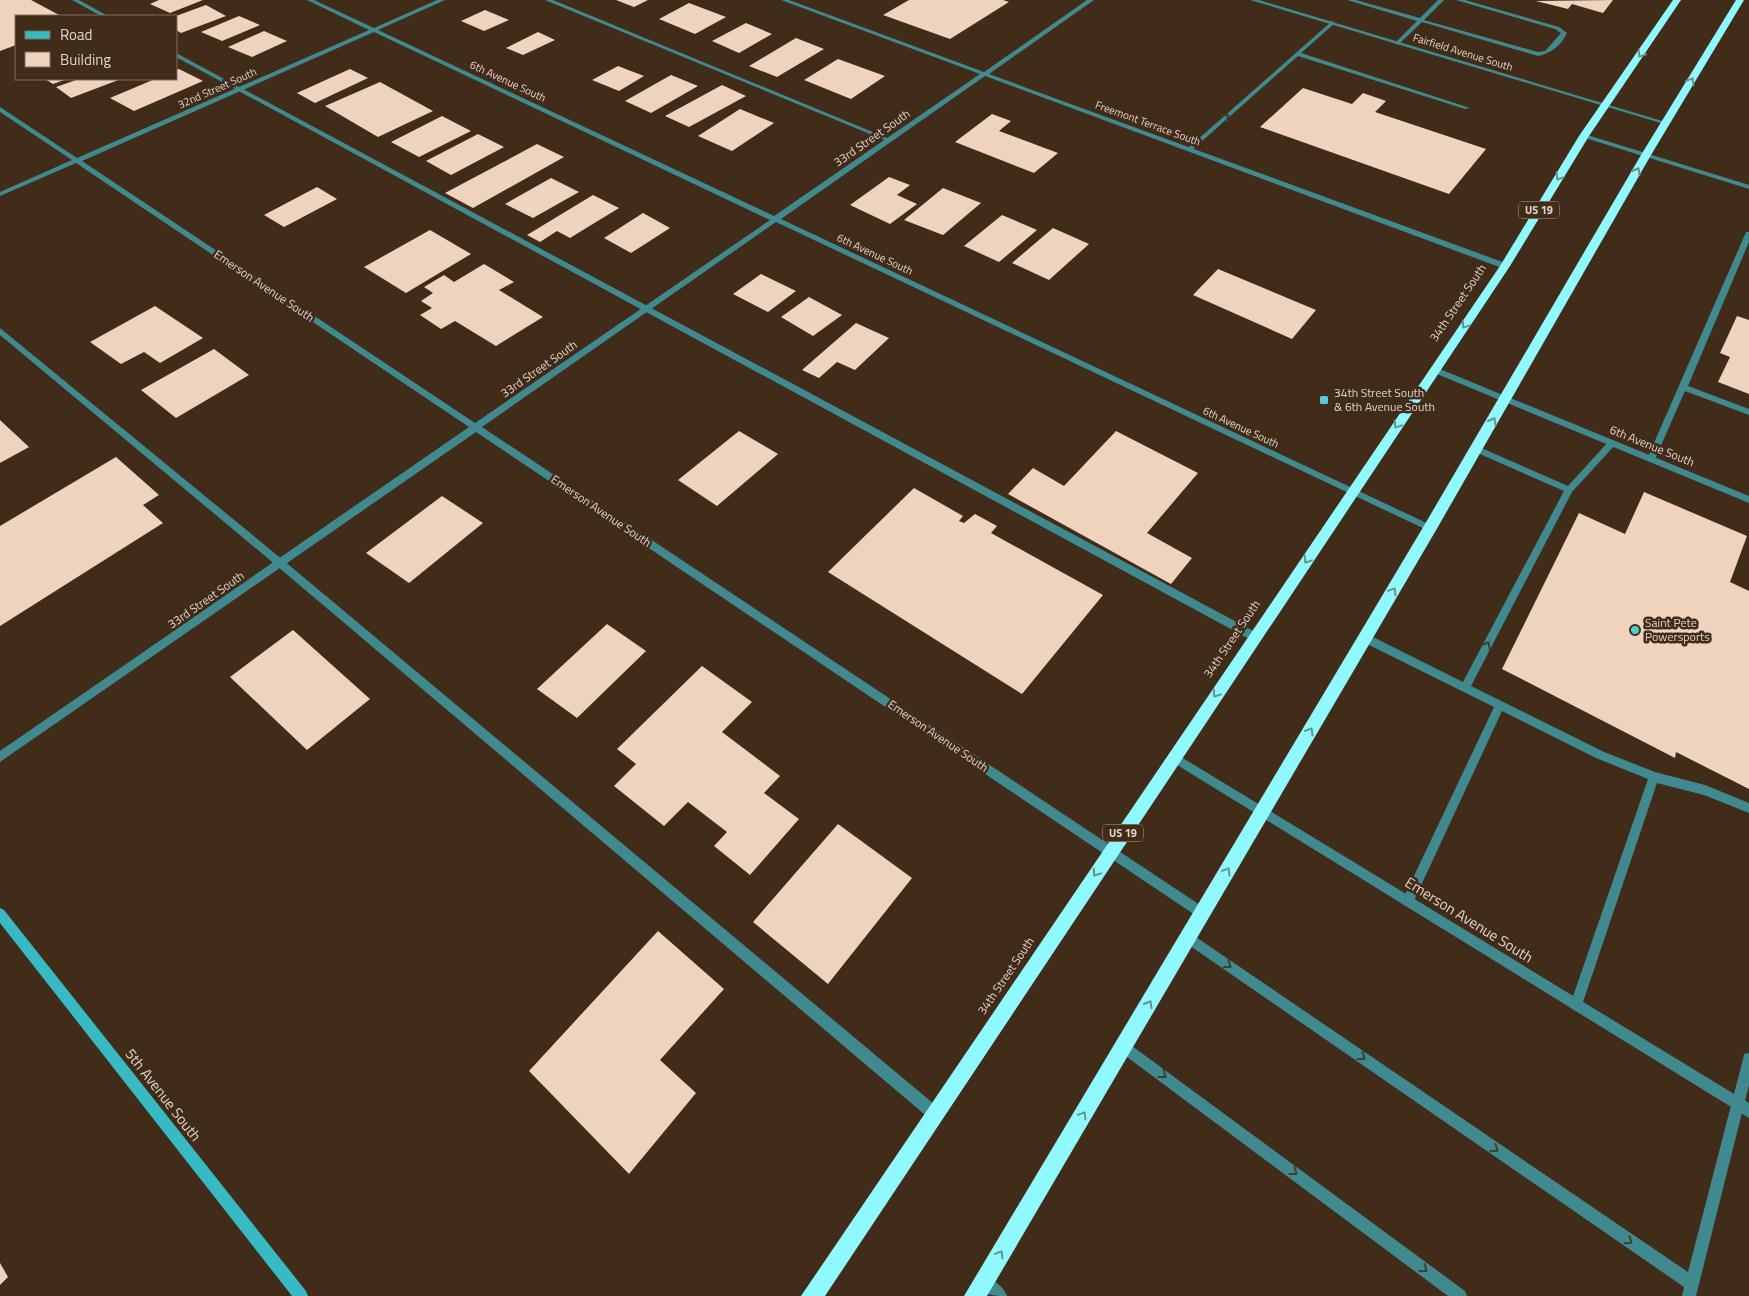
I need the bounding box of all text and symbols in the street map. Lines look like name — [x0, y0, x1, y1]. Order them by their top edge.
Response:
legend — [15, 15, 178, 80]
text: Road — [60, 23, 92, 46]
street label: Fairfield Avenue South — [1411, 29, 1515, 75]
text: Building — [60, 48, 111, 71]
one-way arrow — [1637, 49, 1647, 58]
street label: 6th Avenue South — [467, 56, 549, 106]
street label: 32nd Street South — [175, 63, 259, 113]
one-way arrow — [1685, 78, 1695, 87]
street label: Freemont Terrace South — [1093, 96, 1203, 150]
street label: 33rd Street South — [829, 104, 914, 171]
one-way arrow — [1221, 114, 1230, 123]
one-way arrow — [1631, 167, 1641, 176]
one-way arrow — [1555, 172, 1565, 181]
road number: US 19 — [1519, 202, 1559, 218]
street label: 6th Avenue South — [834, 229, 916, 279]
street label: Emerson Avenue South — [210, 245, 318, 326]
street label: 34th Street South — [1424, 260, 1491, 345]
one-way arrow — [1462, 319, 1471, 329]
street label: 33rd Street South — [496, 335, 581, 402]
place label: 34th Street South & 6th Avenue South — [1334, 383, 1435, 416]
marker: 34th Street South & 6th Avenue South — [1318, 394, 1330, 406]
street label: 6th Avenue South — [1200, 402, 1282, 452]
one-way arrow — [1486, 418, 1496, 427]
one-way arrow — [1394, 420, 1404, 429]
street label: 6th Avenue South — [1607, 420, 1697, 471]
street label: Emerson Avenue South — [547, 470, 655, 551]
one-way arrow — [1303, 554, 1313, 563]
street label: 33rd Street South — [163, 566, 248, 633]
one-way arrow — [1386, 588, 1396, 597]
street label: 34th Street South — [1198, 596, 1265, 681]
place label: Saint Pete Powersports — [1645, 613, 1710, 646]
marker: Saint Pete Powersports — [1629, 624, 1641, 636]
one-way arrow — [1481, 641, 1491, 650]
one-way arrow — [1212, 689, 1222, 698]
street label: Emerson Avenue South — [884, 695, 992, 776]
one-way arrow — [1304, 728, 1314, 737]
road number: US 19 — [1103, 824, 1143, 841]
one-way arrow — [1093, 867, 1102, 877]
one-way arrow — [1221, 868, 1231, 877]
street label: Emerson Avenue South — [1401, 871, 1538, 968]
street label: 34th Street South — [972, 933, 1039, 1018]
one-way arrow — [1222, 959, 1231, 968]
one-way arrow — [1142, 1000, 1152, 1009]
street label: 5th Avenue South — [120, 1043, 207, 1146]
one-way arrow — [1356, 1051, 1365, 1060]
one-way arrow — [1157, 1070, 1166, 1078]
one-way arrow — [1077, 1111, 1087, 1120]
one-way arrow — [1490, 1143, 1499, 1152]
one-way arrow — [1288, 1167, 1297, 1175]
one-way arrow — [1624, 1235, 1633, 1244]
one-way arrow — [993, 1251, 1003, 1260]
one-way arrow — [1418, 1264, 1427, 1272]

